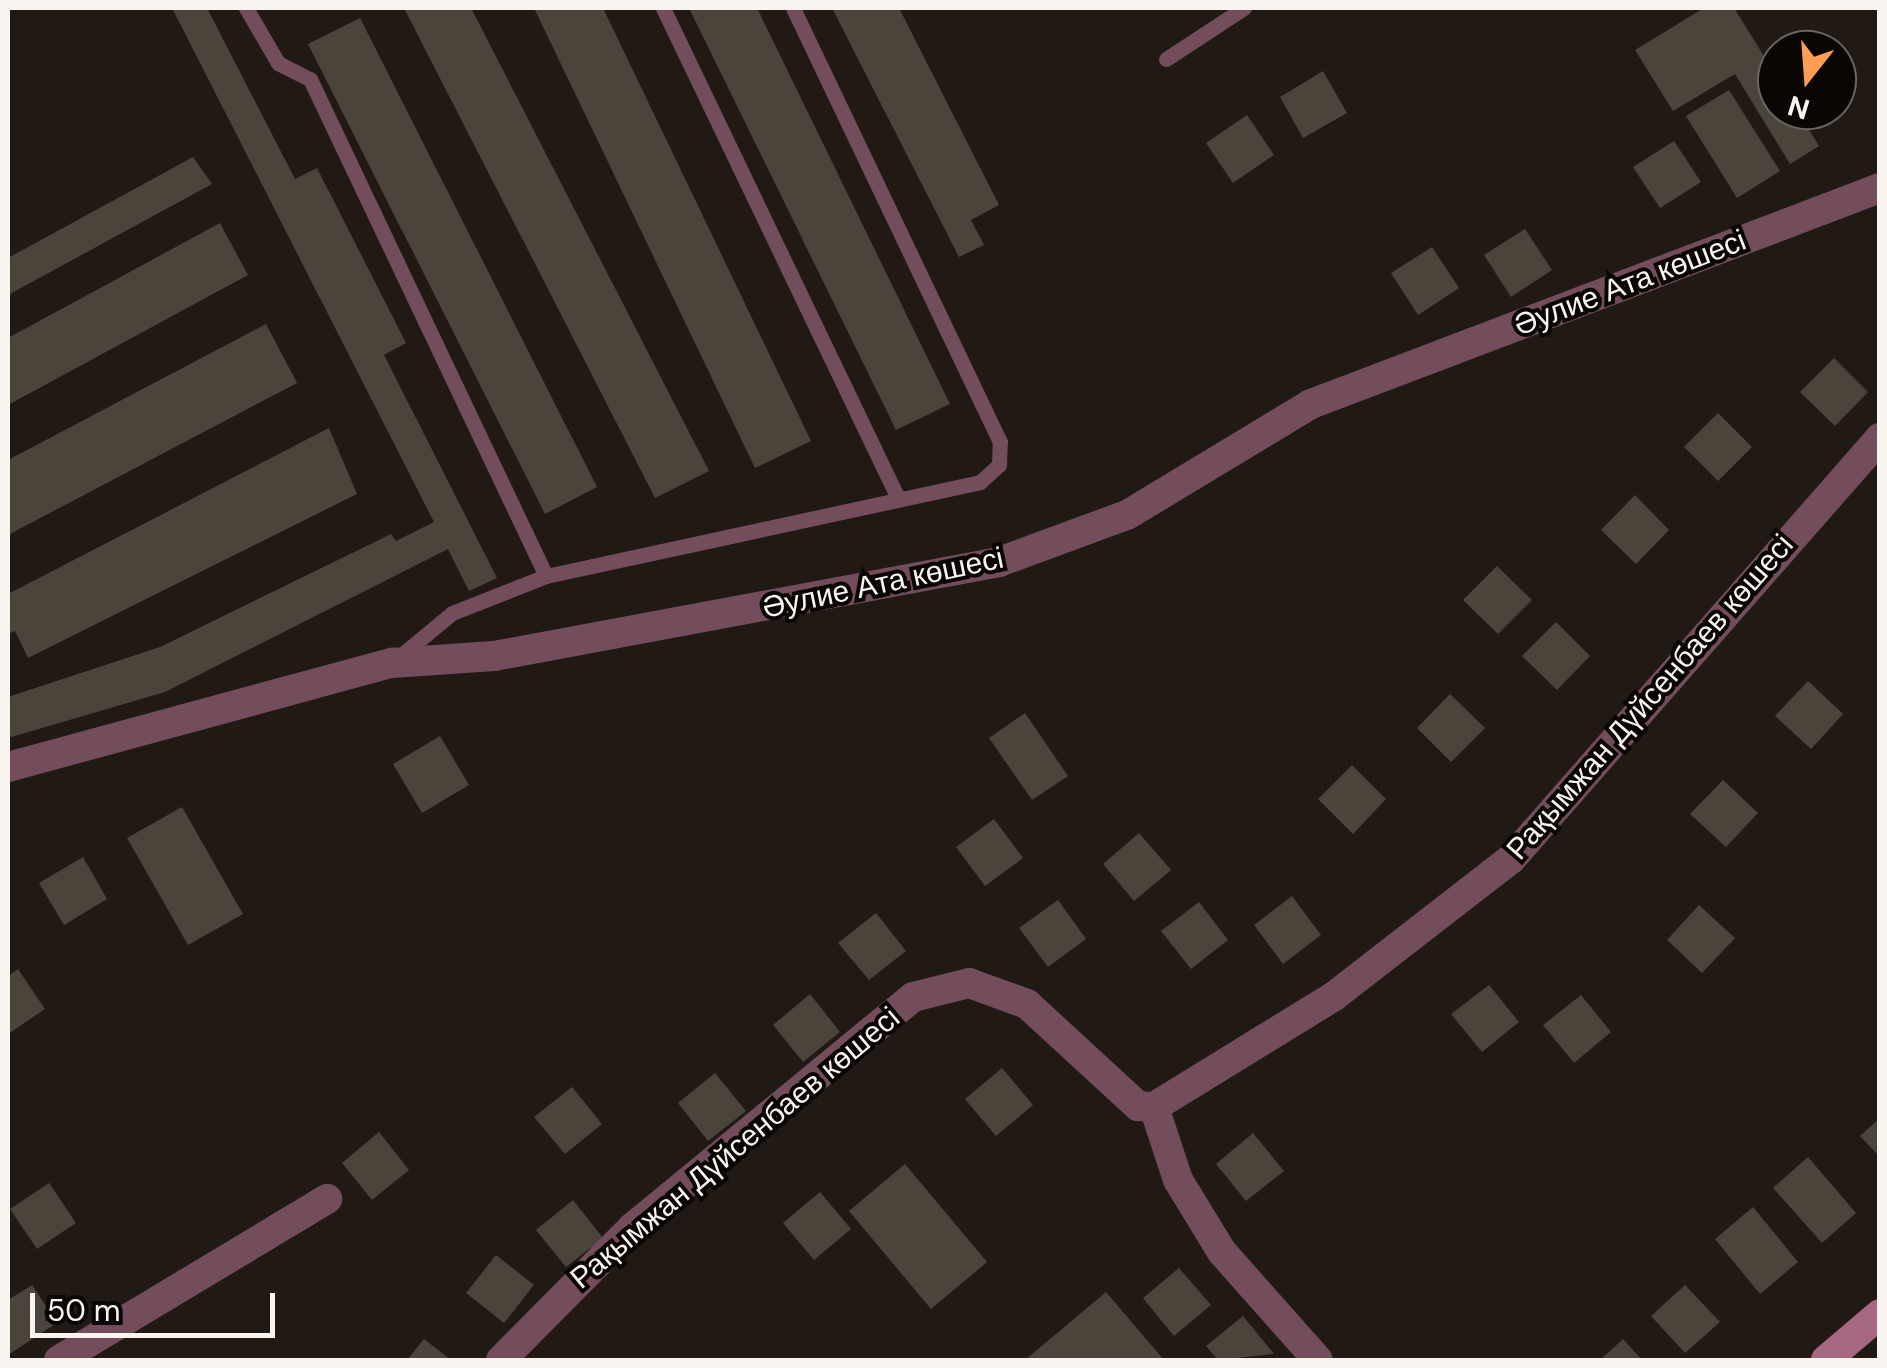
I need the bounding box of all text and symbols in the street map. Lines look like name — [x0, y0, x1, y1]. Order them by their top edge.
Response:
north arrow — [1757, 30, 1857, 130]
text: N — [1784, 87, 1814, 128]
street label: Әулие Ата көшесі — [1509, 222, 1751, 344]
street label: Рақымжан Дүйсенбаев көшесі — [1499, 527, 1801, 867]
street label: Әулие Ата көшесі — [759, 540, 1007, 626]
street label: Рақымжан Дүйсенбаев көшесі — [563, 1000, 907, 1296]
scale bar — [35, 1273, 280, 1335]
text: 50 m — [47, 1291, 121, 1330]

